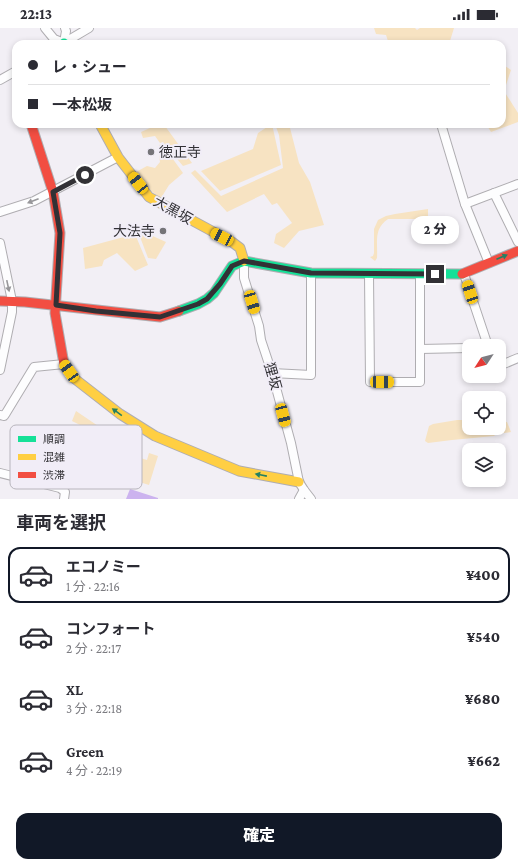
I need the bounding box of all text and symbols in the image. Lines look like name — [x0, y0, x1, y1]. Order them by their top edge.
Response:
text: 22:13 — [20, 6, 52, 22]
text: レ・シュー — [52, 59, 127, 75]
text: 一本松坂 — [52, 97, 112, 113]
place label: 徳正寺 — [159, 144, 201, 160]
marker: 徳正寺 — [146, 147, 156, 157]
route start — [76, 166, 94, 184]
car — [126, 170, 150, 196]
street label: 大黒坂 — [151, 193, 195, 227]
one-way arrow — [27, 198, 39, 204]
callout: 2 分 — [411, 216, 459, 244]
text: 2 分 — [424, 222, 446, 237]
place label: 大法寺 — [113, 223, 155, 239]
marker: 大法寺 — [158, 226, 168, 236]
car — [209, 226, 235, 248]
one-way arrow — [497, 254, 508, 260]
route end — [426, 265, 444, 283]
car — [461, 279, 479, 305]
one-way arrow — [6, 280, 12, 292]
car — [243, 289, 261, 315]
north arrow — [462, 339, 506, 383]
map controls — [462, 339, 506, 487]
car — [57, 358, 81, 384]
street label: 狸坂 — [261, 360, 285, 392]
car — [370, 376, 394, 388]
button: locate — [462, 391, 506, 435]
car — [274, 402, 292, 428]
one-way arrow — [112, 408, 122, 416]
legend — [10, 425, 142, 489]
text: 順調 — [43, 433, 65, 445]
button: layers — [462, 443, 506, 487]
text: 混雑 — [43, 451, 65, 463]
text: 渋滞 — [43, 469, 65, 481]
one-way arrow — [254, 471, 267, 477]
text: 車両を選択 — [16, 513, 106, 533]
icon: car — [18, 557, 54, 593]
text: エコノミー — [66, 559, 141, 575]
text: ¥400 — [466, 567, 500, 583]
text: 1 分 · 22:16 — [66, 579, 120, 594]
icon: car — [18, 619, 54, 655]
text: コンフォート — [66, 621, 156, 637]
text: ¥540 — [467, 629, 500, 645]
text: 2 分 · 22:17 — [66, 641, 121, 656]
icon: car — [18, 681, 54, 717]
text: XL — [66, 682, 83, 698]
text: ¥680 — [465, 691, 500, 707]
text: 3 分 · 22:18 — [66, 701, 122, 716]
icon: car — [18, 743, 54, 779]
text: Green — [66, 744, 104, 760]
text: ¥662 — [467, 753, 500, 769]
text: 4 分 · 22:19 — [66, 763, 122, 778]
button: 確定 — [16, 813, 502, 859]

